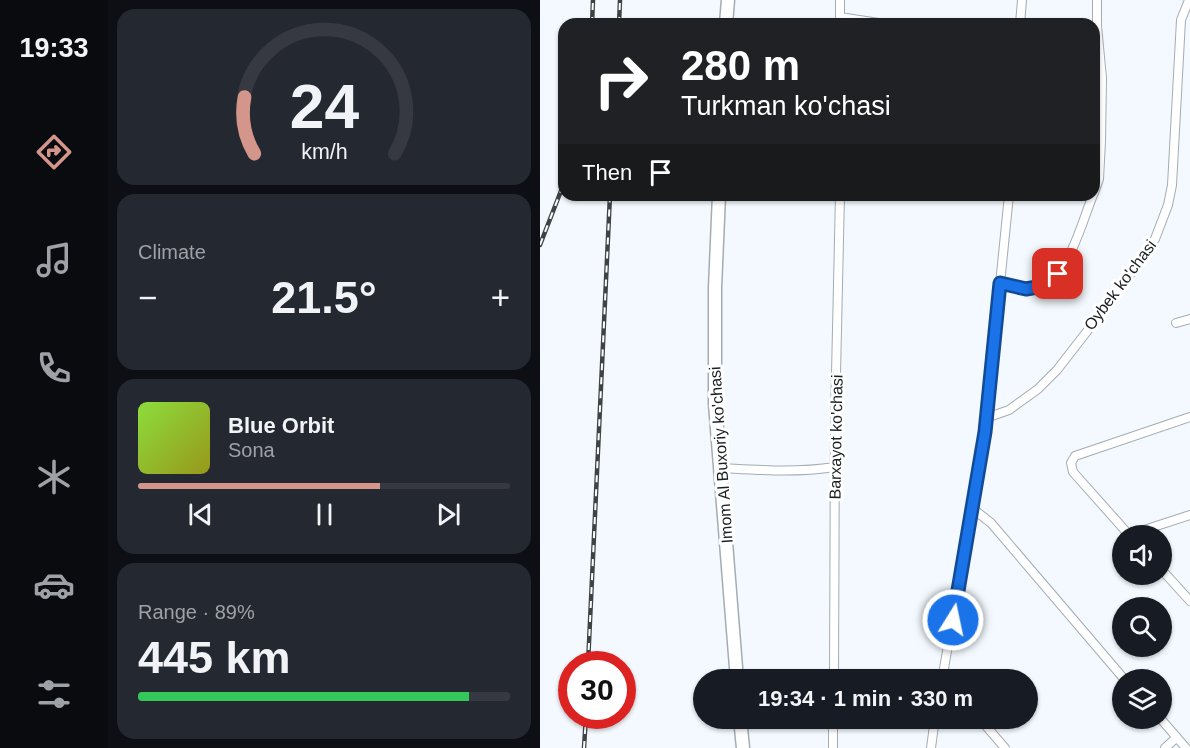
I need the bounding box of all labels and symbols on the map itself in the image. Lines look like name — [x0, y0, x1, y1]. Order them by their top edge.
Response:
street label: Oybek ko'chasi — [1081, 237, 1159, 333]
pin — [1032, 248, 1083, 299]
street label: Imom Al Buxoriy ko'chasi — [706, 366, 736, 544]
street label: Barxayot ko'chasi — [826, 374, 846, 500]
position arrow — [921, 588, 985, 652]
speed limit sign: 30 — [558, 651, 636, 729]

